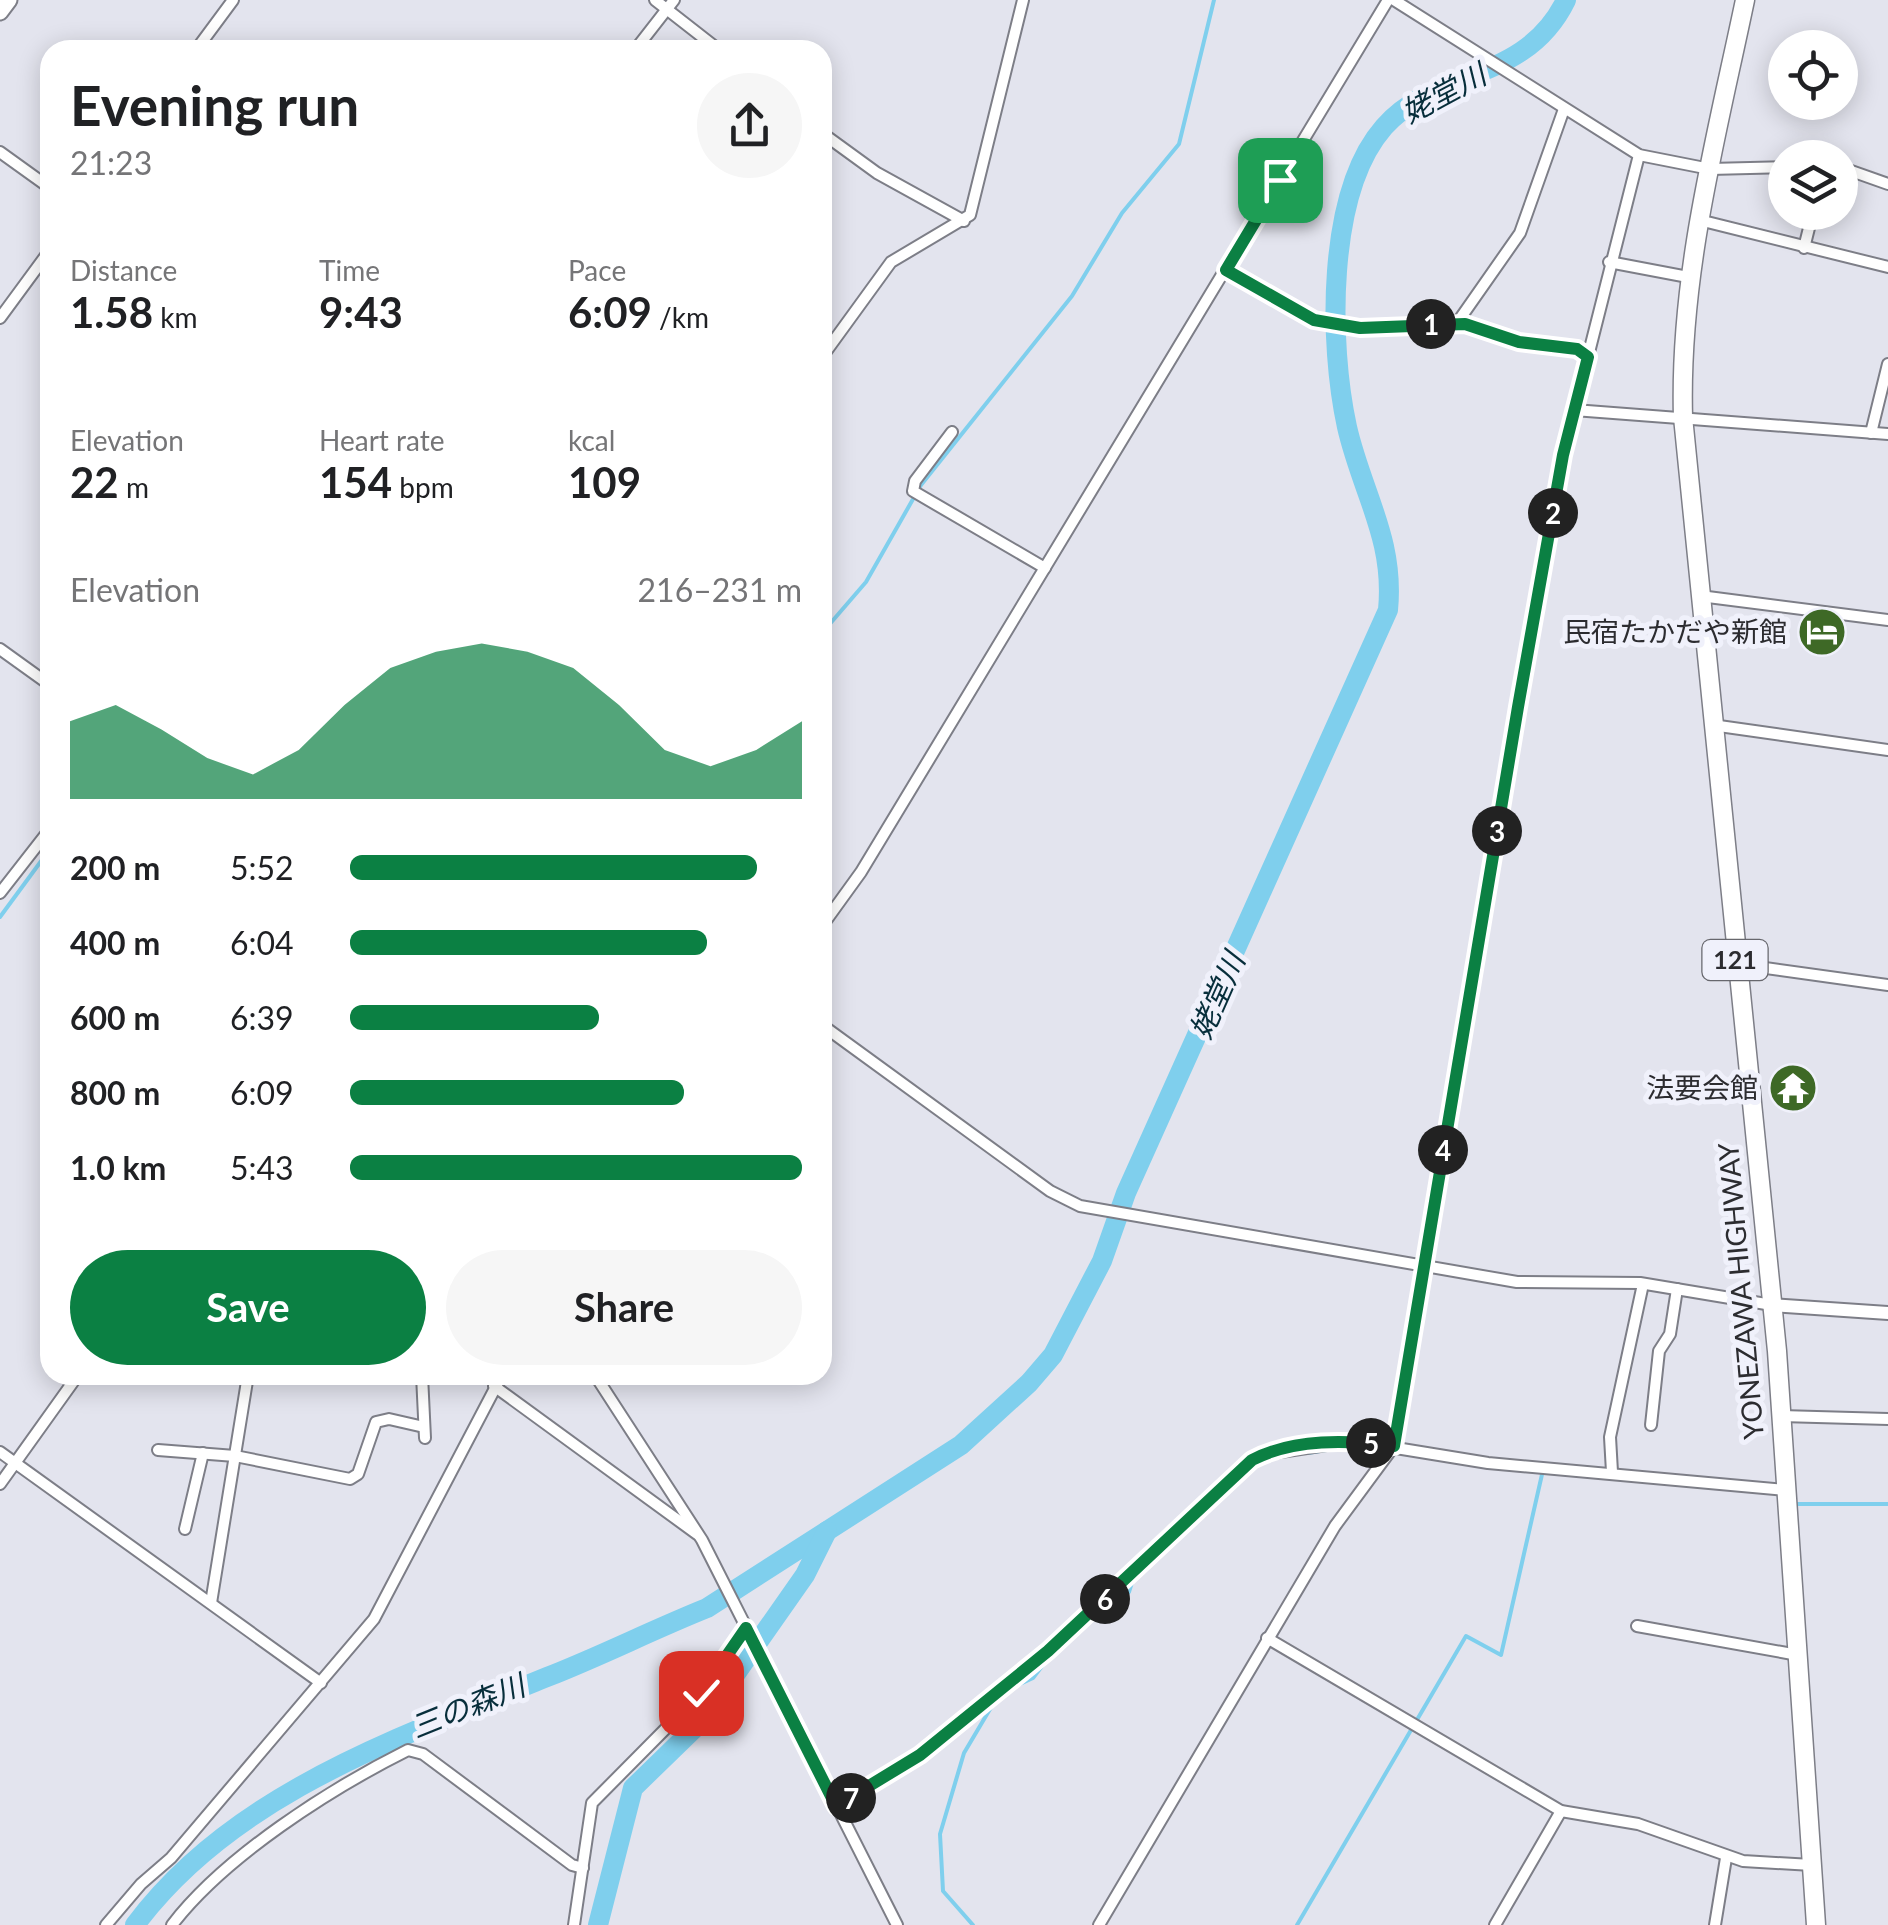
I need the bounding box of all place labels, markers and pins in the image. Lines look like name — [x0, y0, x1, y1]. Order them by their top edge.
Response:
pin — [1238, 138, 1323, 223]
pin: 1 — [1406, 299, 1456, 349]
pin: 2 — [1528, 488, 1578, 538]
hotel icon: 民宿たかだや新館 — [1796, 606, 1848, 658]
place label: 民宿たかだや新館 — [1563, 614, 1787, 648]
pin: 3 — [1472, 806, 1522, 856]
temple icon: 法要会館 — [1767, 1062, 1819, 1114]
place label: 法要会館 — [1646, 1070, 1758, 1104]
pin: 4 — [1418, 1125, 1468, 1175]
pin: 5 — [1346, 1418, 1396, 1468]
pin: 6 — [1080, 1574, 1130, 1624]
pin — [659, 1651, 744, 1736]
pin: 7 — [826, 1773, 876, 1823]

